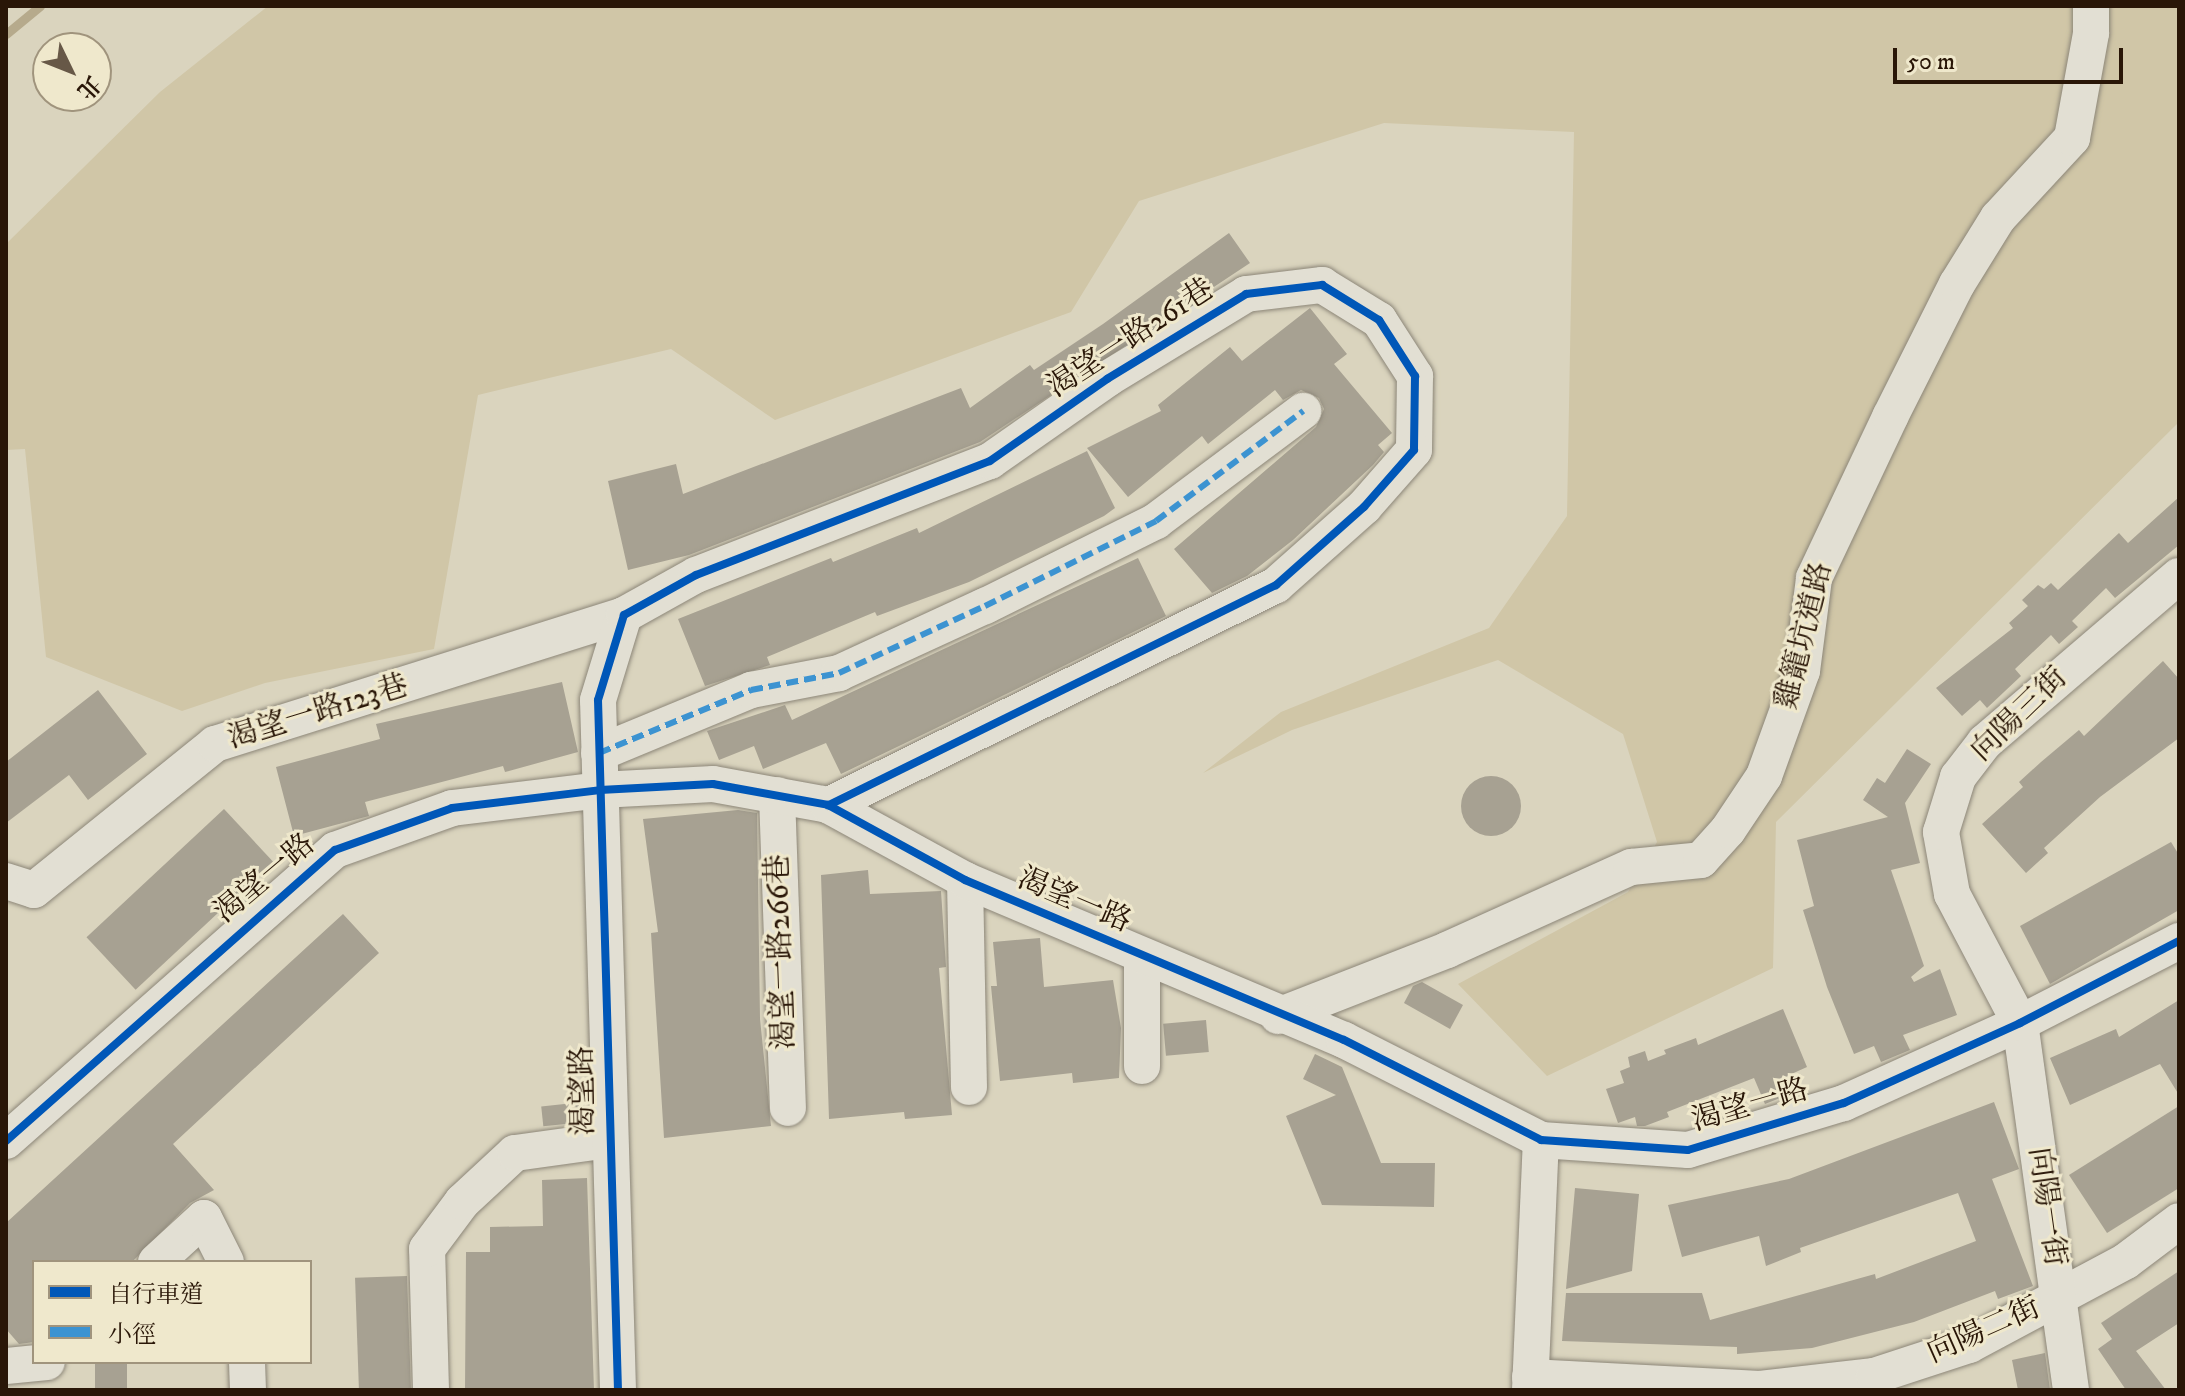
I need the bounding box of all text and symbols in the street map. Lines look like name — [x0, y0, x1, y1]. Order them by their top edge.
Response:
north arrow — [32, 32, 112, 112]
scale bar — [1897, 32, 2127, 82]
text: 50 m — [1907, 47, 1955, 77]
text: 北 — [71, 70, 106, 105]
street label: 渴望一路261巷 — [1041, 272, 1221, 406]
street label: 雞籠坑道路 — [1769, 559, 1841, 713]
street label: 向陽三街 — [1964, 660, 2076, 770]
street label: 渴望一路123巷 — [223, 668, 413, 758]
street label: 渴望一路 — [207, 827, 323, 931]
street label: 渴望一路266巷 — [761, 853, 803, 1051]
street label: 渴望一路 — [1012, 861, 1136, 941]
street label: 渴望路 — [565, 1046, 603, 1136]
street label: 渴望一路 — [1687, 1072, 1813, 1140]
street label: 向陽一街 — [2020, 1145, 2072, 1269]
legend — [32, 1260, 312, 1364]
text: 自行車道 — [108, 1280, 204, 1310]
street label: 向陽二街 — [1922, 1290, 2046, 1372]
text: 小徑 — [108, 1320, 156, 1350]

